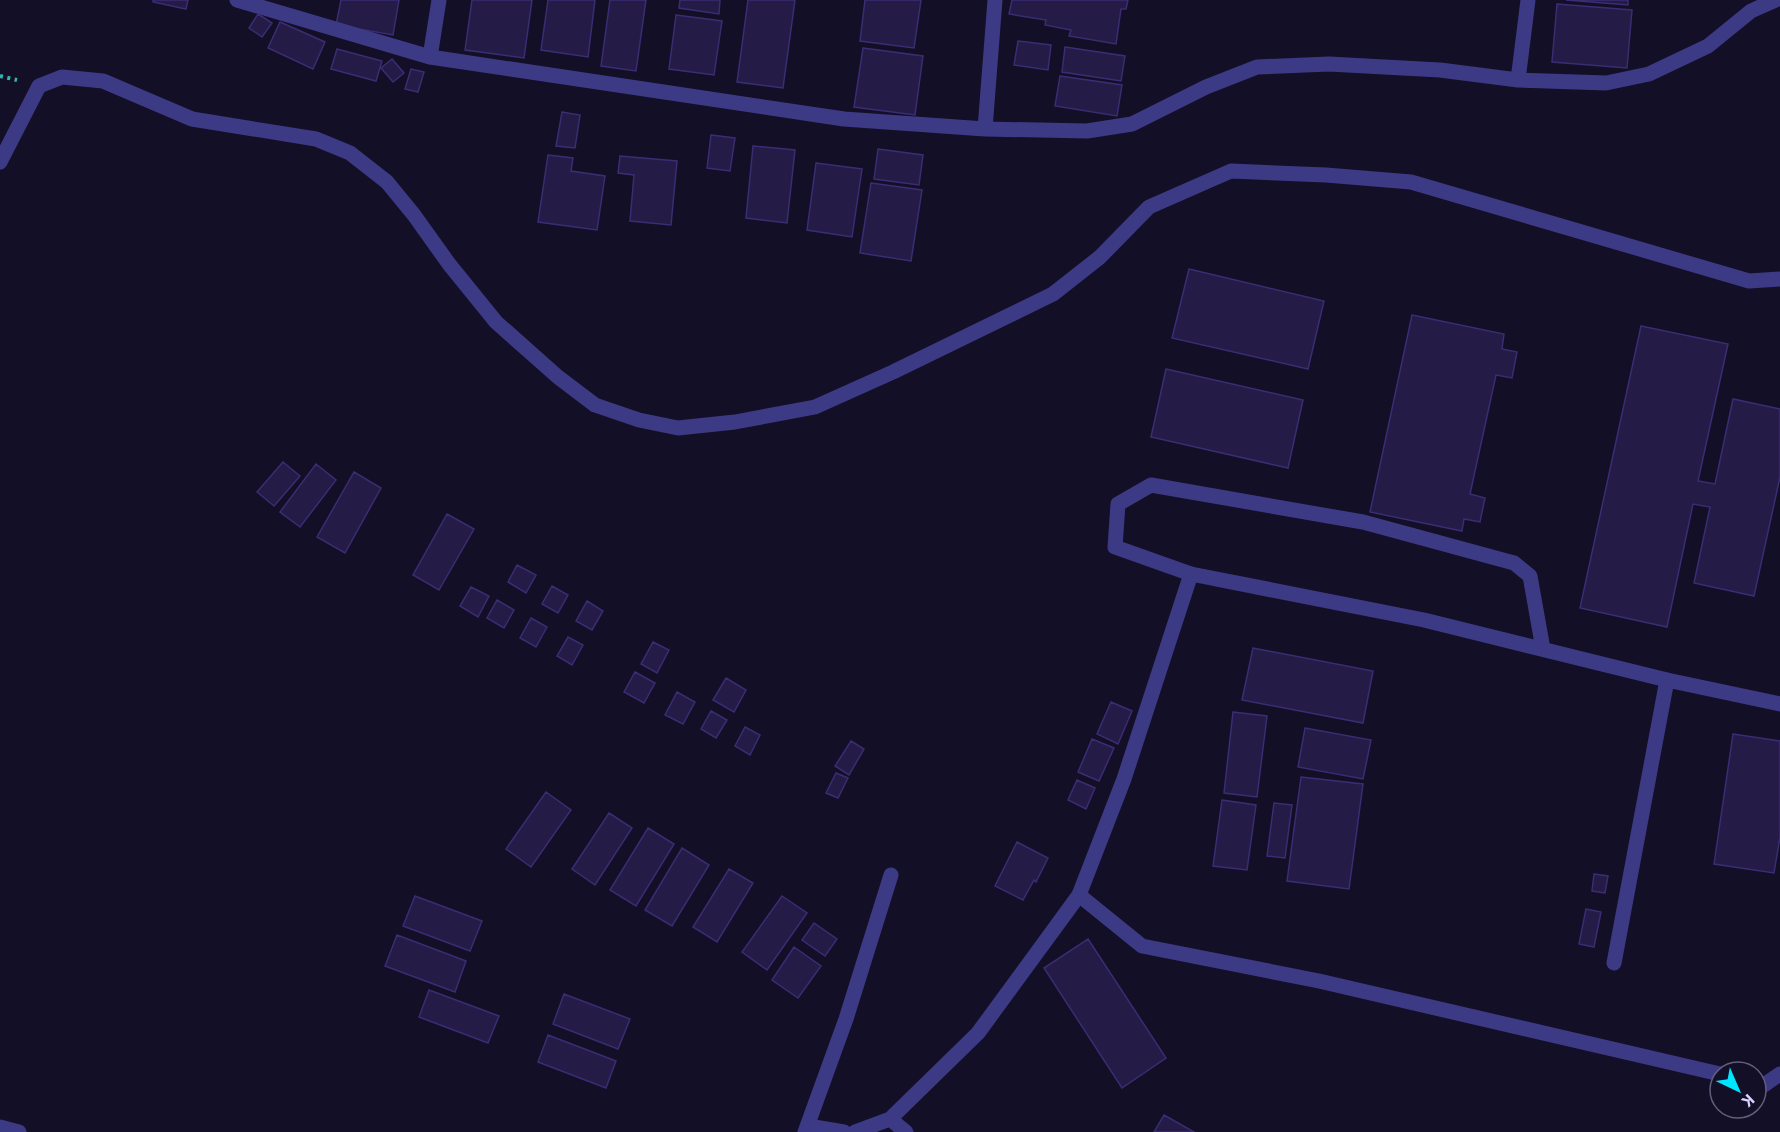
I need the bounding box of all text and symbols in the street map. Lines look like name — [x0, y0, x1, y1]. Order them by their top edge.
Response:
north arrow — [1708, 1060, 1768, 1120]
text: K — [1738, 1091, 1759, 1112]

